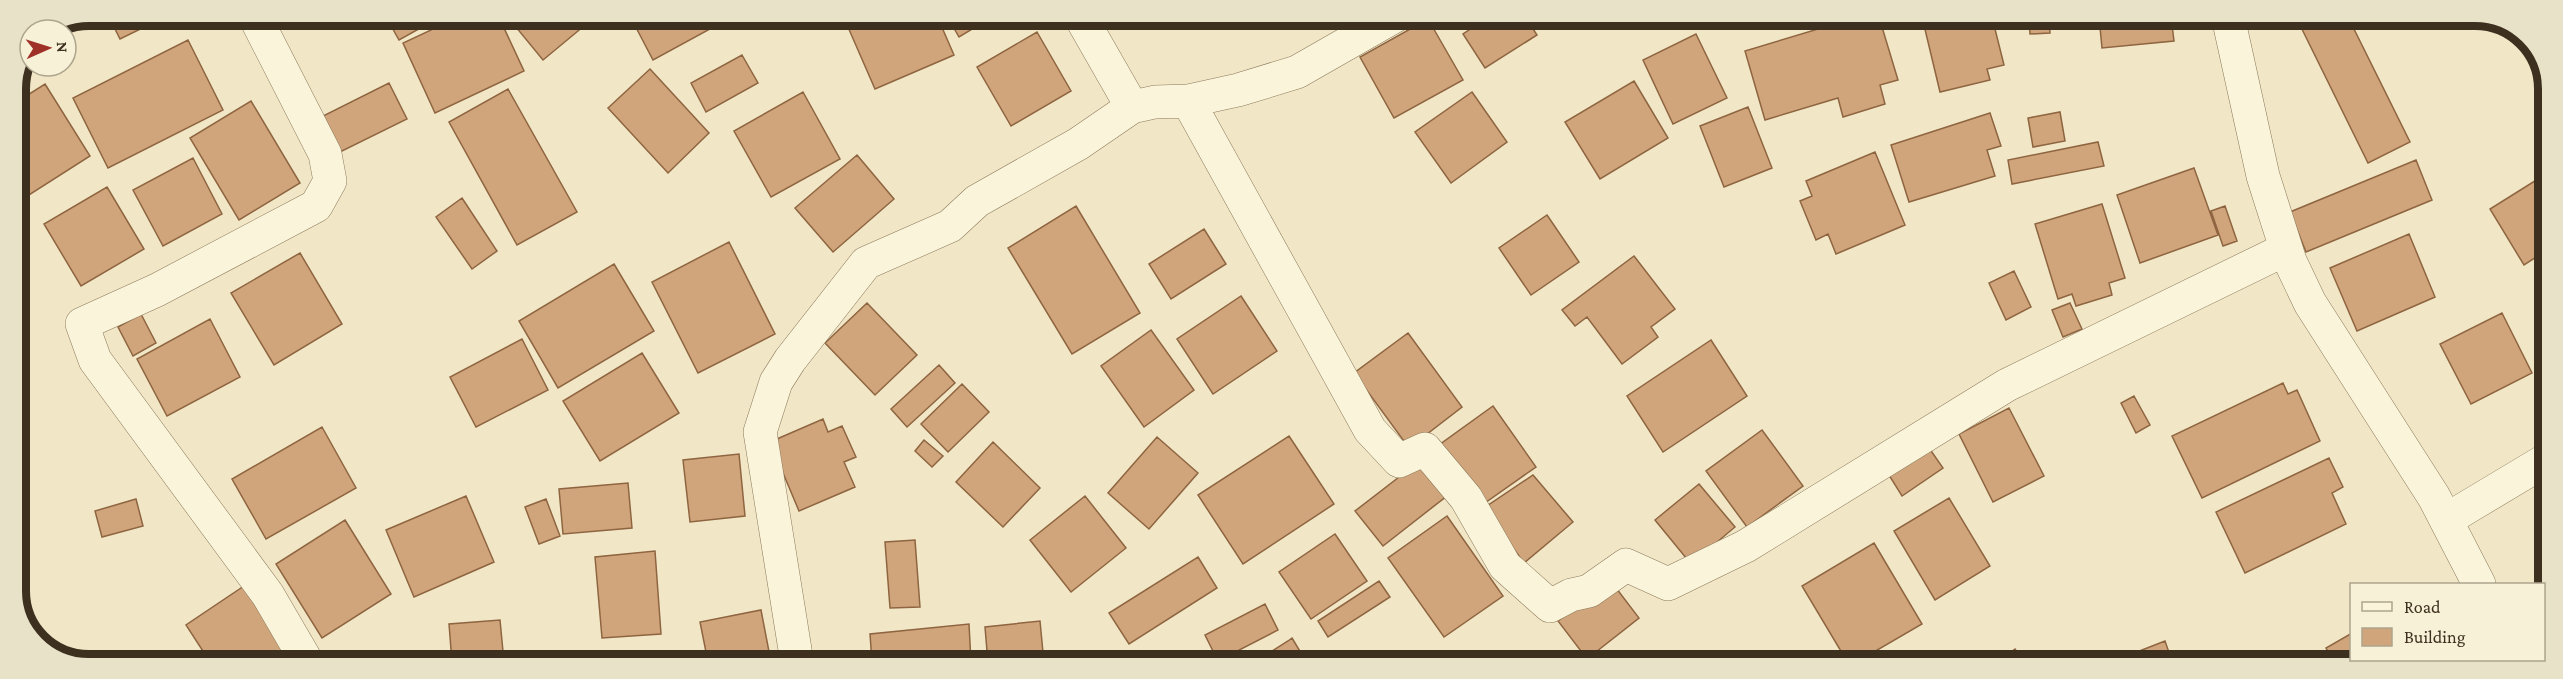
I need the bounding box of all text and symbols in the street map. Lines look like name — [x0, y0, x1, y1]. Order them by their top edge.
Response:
north arrow — [18, 18, 78, 78]
text: N — [54, 41, 71, 53]
legend — [2350, 583, 2545, 661]
text: Road — [2404, 597, 2441, 617]
text: Building — [2404, 627, 2466, 647]

